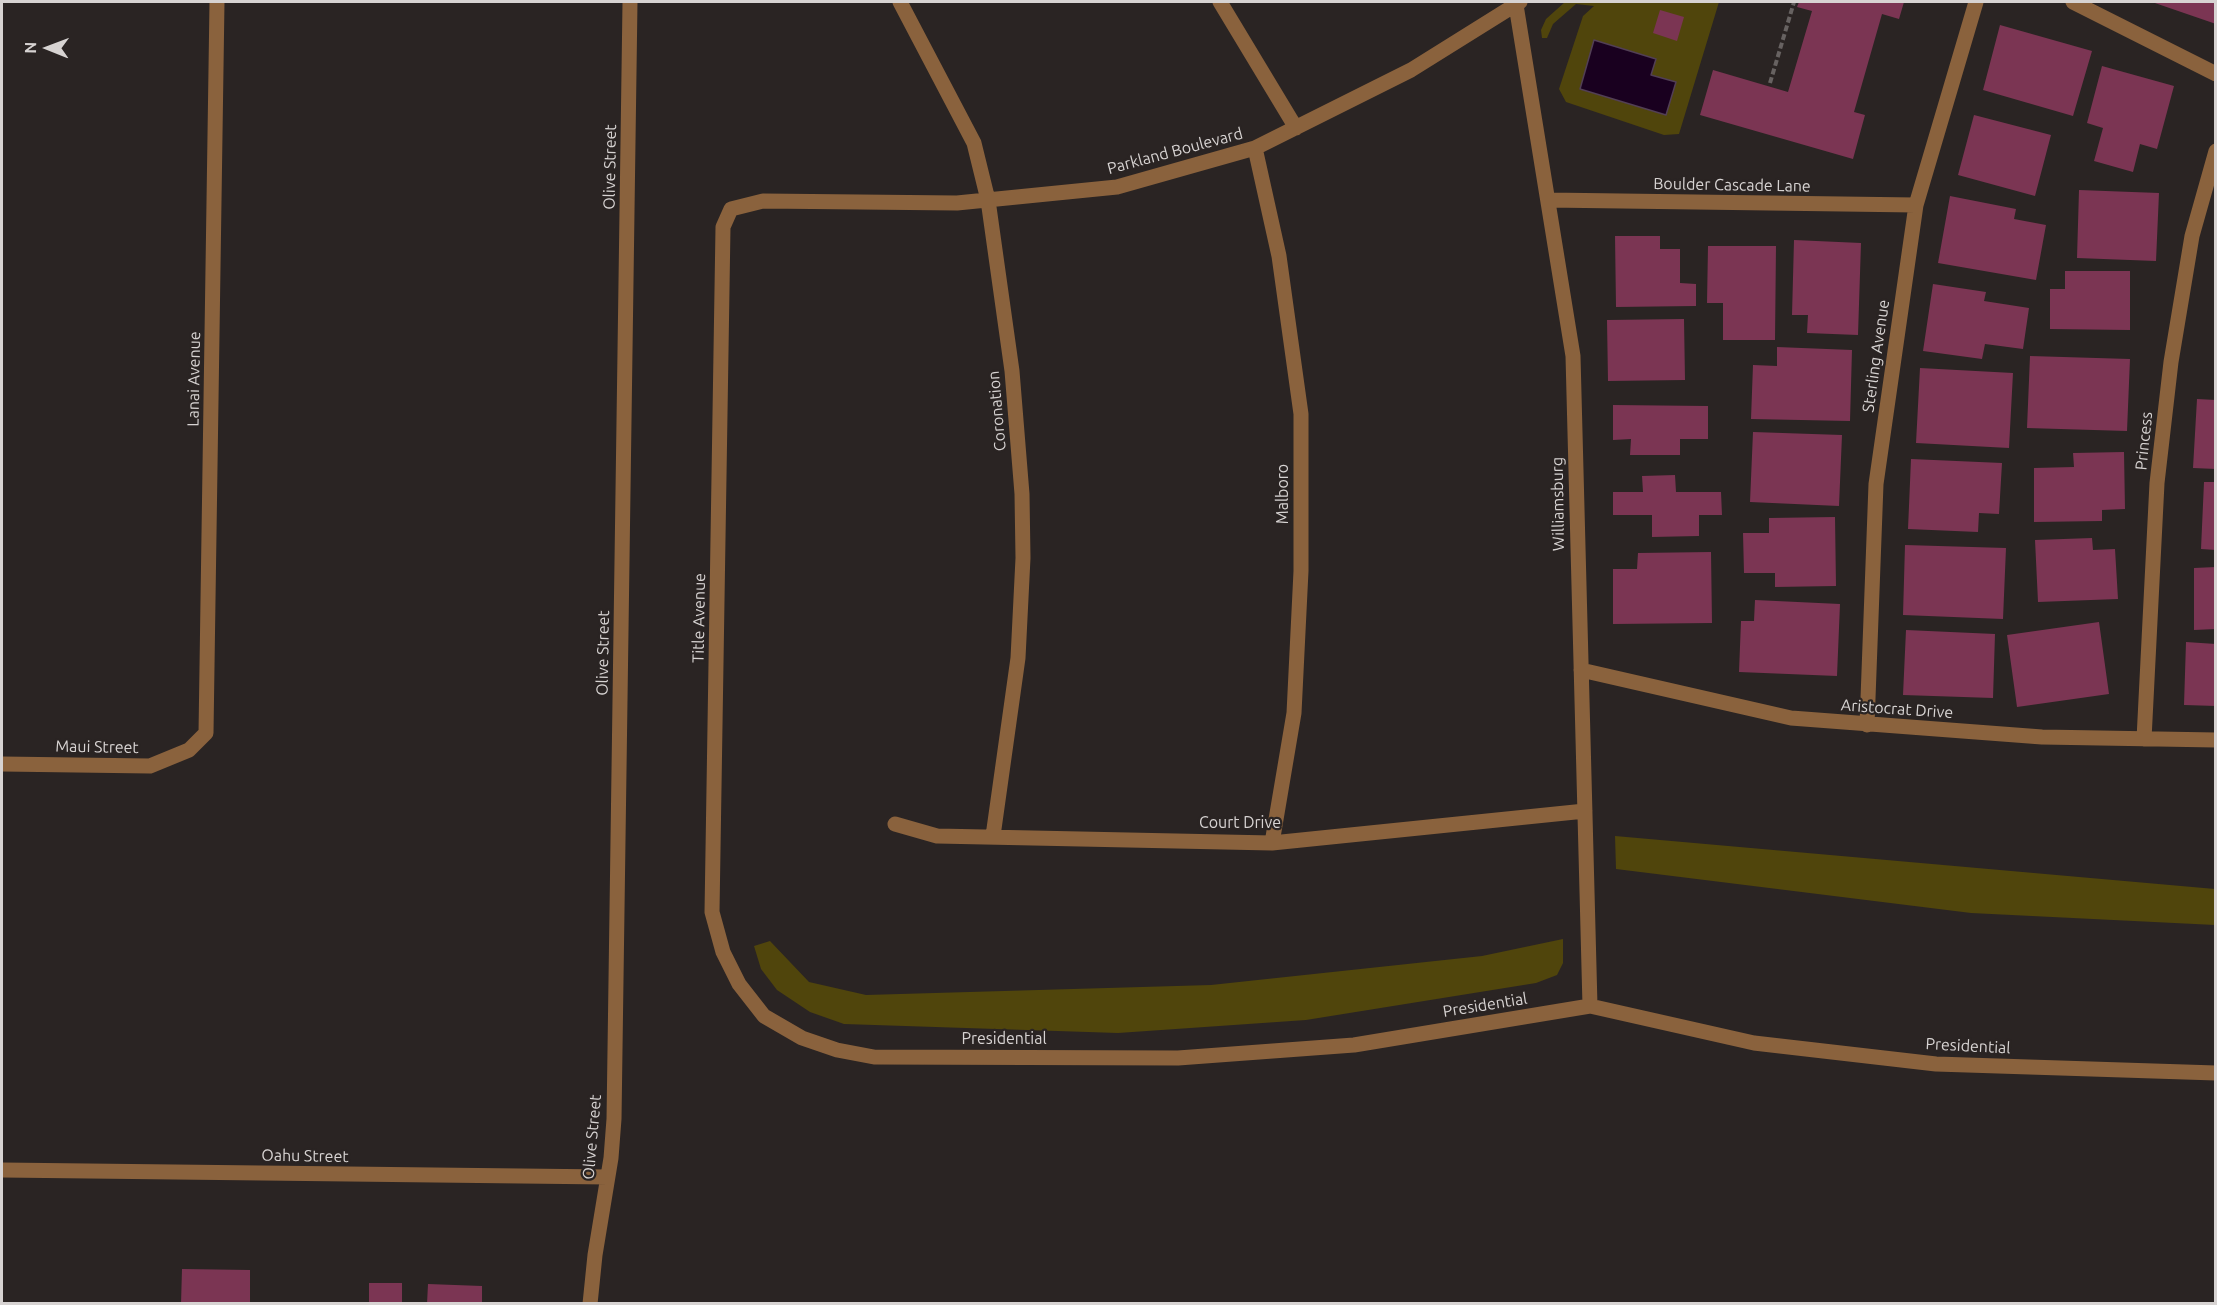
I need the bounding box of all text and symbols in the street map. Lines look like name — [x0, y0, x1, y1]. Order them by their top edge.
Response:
north arrow — [18, 18, 78, 78]
text: N — [21, 42, 39, 54]
street label: Olive Street — [600, 124, 620, 210]
street label: Parkland Boulevard — [1105, 124, 1245, 178]
street label: Boulder Cascade Lane — [1653, 174, 1811, 196]
street label: Sterling Avenue — [1859, 298, 1893, 414]
street label: Lanai Avenue — [184, 331, 204, 427]
street label: Coronation — [984, 370, 1010, 452]
street label: Princess — [2131, 411, 2157, 471]
street label: Williamsburg — [1548, 457, 1568, 551]
street label: Malboro — [1273, 464, 1293, 524]
street label: Title Avenue — [689, 573, 709, 663]
street label: Olive Street — [593, 610, 613, 696]
street label: Aristocrat Drive — [1840, 696, 1954, 722]
street label: Maui Street — [55, 737, 139, 757]
street label: Court Drive — [1199, 813, 1281, 833]
street label: Presidential — [1441, 989, 1529, 1021]
street label: Presidential — [961, 1029, 1047, 1049]
street label: Presidential — [1925, 1034, 2011, 1058]
street label: Olive Street — [579, 1094, 605, 1180]
street label: Oahu Street — [261, 1146, 349, 1166]

